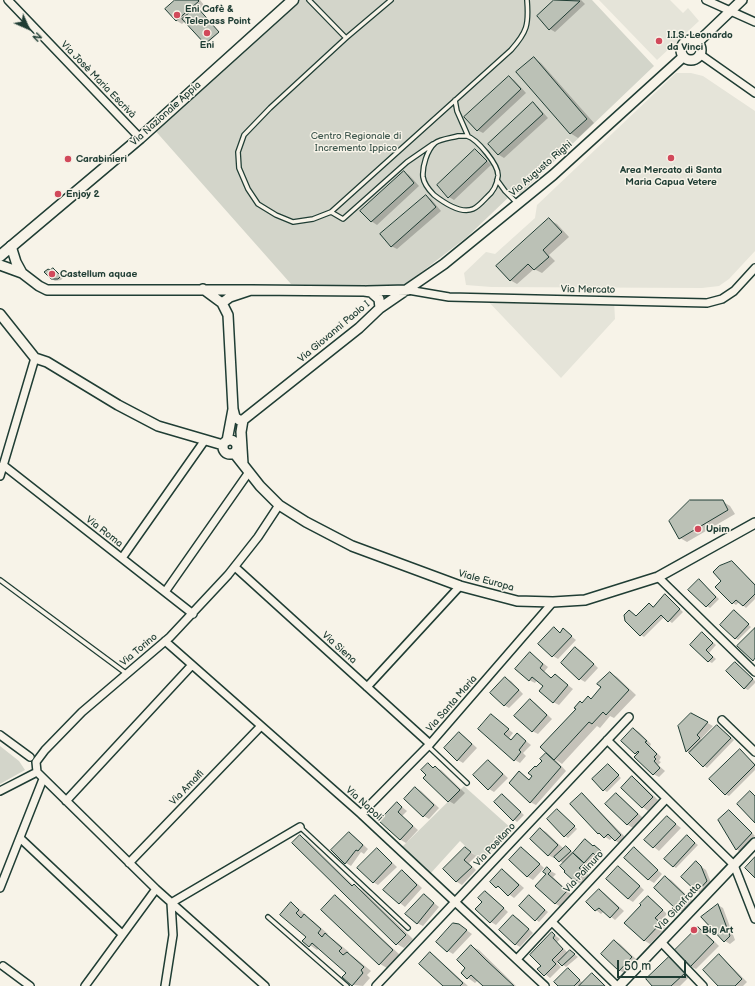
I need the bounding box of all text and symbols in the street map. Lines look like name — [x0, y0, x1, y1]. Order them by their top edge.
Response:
place label: Eni Cafè & Telepass Point — [185, 3, 250, 26]
north arrow — [8, 8, 48, 48]
marker: Eni Cafè & Telepass Point — [172, 10, 182, 20]
marker: Eni — [202, 28, 212, 38]
text: N — [29, 29, 44, 44]
place label: I.I.S. Leonardo da Vinci — [667, 29, 733, 52]
marker: I.I.S. Leonardo da Vinci — [654, 36, 664, 46]
street label: Via Josè Maria Escrivà — [58, 39, 138, 121]
place label: Eni — [200, 39, 214, 51]
street label: Via Nazionale Appia — [128, 79, 204, 149]
park label: Centro Regionale di Incremento Ippico — [311, 130, 401, 154]
street label: Via Augusto Righi — [507, 139, 575, 199]
place label: Carabinieri — [76, 153, 127, 165]
marker: Area Mercato di Santa Maria Capua Vetere — [666, 153, 676, 163]
marker: Carabinieri — [63, 154, 73, 164]
place label: Area Mercato di Santa Maria Capua Vetere — [620, 164, 722, 188]
place label: Enjoy 2 — [66, 188, 100, 200]
marker: Enjoy 2 — [53, 189, 63, 199]
place label: Castellum aquae — [60, 268, 137, 280]
marker: Castellum aquae — [47, 269, 57, 279]
street label: Via Mercato — [561, 284, 615, 296]
street label: Via Giovanni Paolo I — [296, 299, 372, 365]
street label: Via Roma — [83, 514, 125, 550]
place label: Upim — [706, 523, 730, 535]
marker: Upim — [693, 524, 703, 534]
street label: Viale Europa — [457, 568, 515, 594]
street label: Via Siena — [319, 629, 359, 667]
street label: Via Torino — [118, 631, 160, 669]
street label: Via Santa Maria — [424, 673, 480, 735]
street label: Via Amalfi — [167, 768, 207, 808]
street label: Via Napoli — [343, 784, 385, 824]
street label: Via Positano — [472, 821, 518, 869]
street label: Via Palinuro — [561, 848, 607, 896]
street label: Via Gianfrotta — [654, 880, 704, 934]
place label: Big Art — [702, 924, 733, 936]
marker: Big Art — [689, 925, 699, 935]
scale bar — [619, 952, 688, 978]
text: 50 m — [624, 959, 651, 974]

